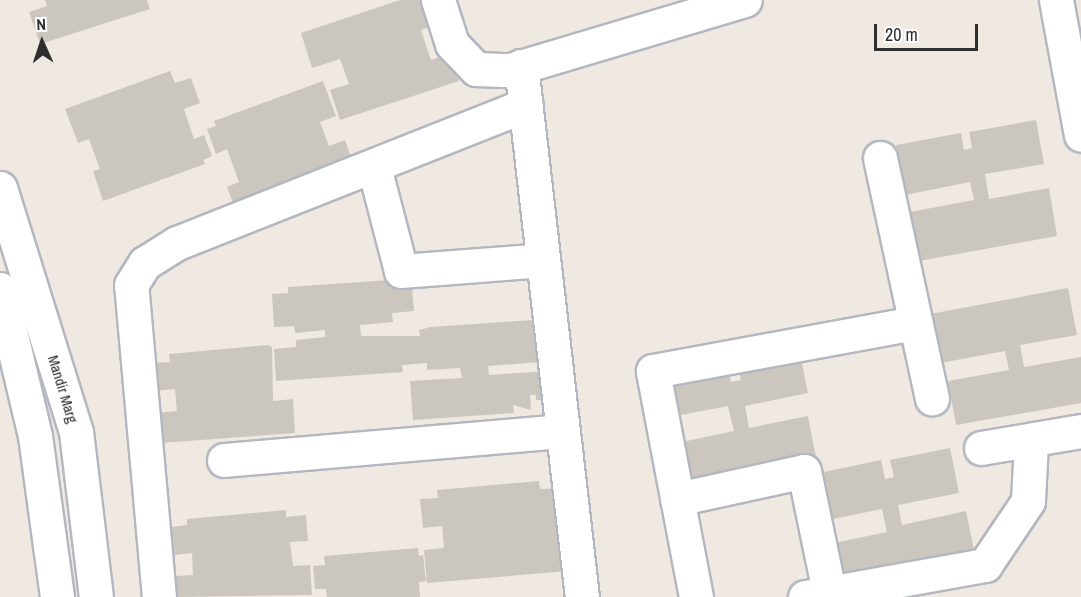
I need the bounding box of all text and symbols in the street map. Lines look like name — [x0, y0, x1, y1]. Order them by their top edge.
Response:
north arrow — [12, 12, 72, 72]
scale bar — [877, 12, 980, 50]
text: N — [36, 13, 46, 35]
text: 20 m — [885, 22, 918, 47]
street label: Mandir Marg — [44, 353, 82, 425]

